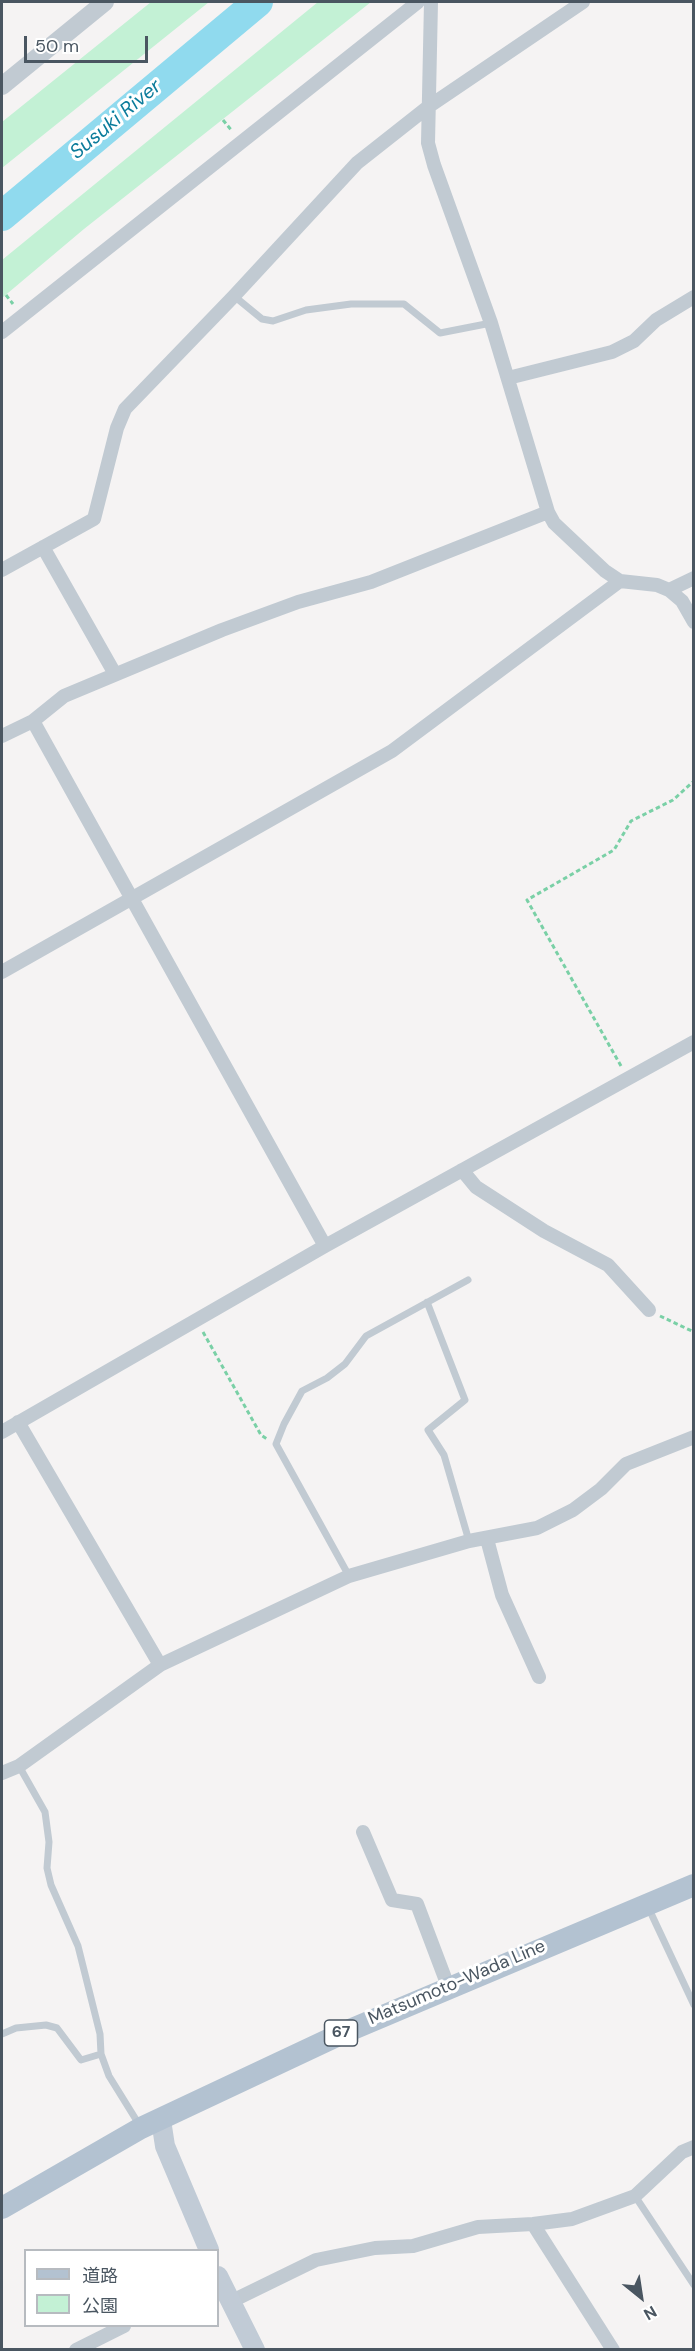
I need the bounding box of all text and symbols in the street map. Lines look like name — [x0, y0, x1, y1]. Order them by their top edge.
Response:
scale bar — [27, 24, 152, 62]
text: 50 m — [35, 34, 79, 58]
water label: Susuki River — [66, 75, 166, 165]
street label: Matsumoto-Wada Line — [365, 1936, 549, 2030]
road number: 67 — [324, 2020, 358, 2046]
legend — [24, 2249, 219, 2327]
text: 道路 — [82, 2264, 118, 2288]
north arrow — [611, 2267, 671, 2327]
text: 公園 — [82, 2294, 118, 2318]
text: N — [640, 2301, 661, 2325]

